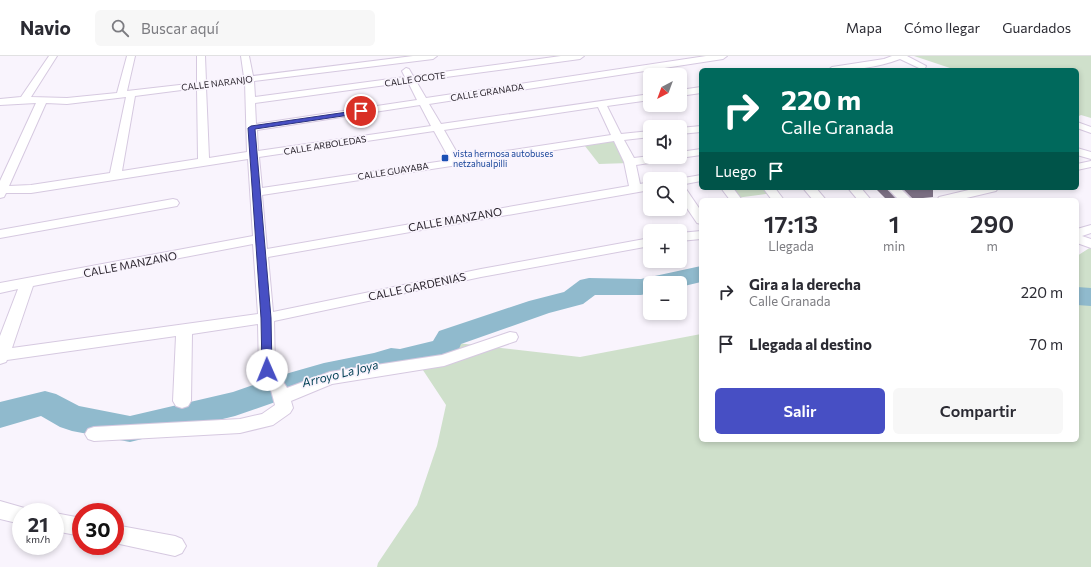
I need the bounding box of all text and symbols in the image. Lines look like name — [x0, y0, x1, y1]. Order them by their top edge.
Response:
search box — [95, 10, 375, 46]
text: Navio — [20, 16, 71, 39]
icon: search — [109, 17, 131, 39]
text: Buscar aquí — [141, 19, 219, 37]
text: Mapa — [846, 19, 882, 36]
text: Cómo llegar — [904, 19, 980, 36]
text: Guardados — [1002, 19, 1071, 36]
north arrow — [643, 68, 687, 112]
map controls — [643, 68, 687, 320]
street label: CALLE OCOTE — [384, 69, 446, 89]
street label: CALLE NARANJO — [181, 73, 253, 93]
street label: CALLE GRANADA — [450, 81, 524, 103]
text: 220 m — [781, 82, 861, 116]
icon: right — [715, 84, 767, 136]
pin — [344, 94, 378, 128]
icon: arrive — [350, 100, 372, 122]
text: Calle Granada — [781, 116, 894, 138]
button: sound — [643, 120, 687, 164]
street label: CALLE ARBOLEDAS — [283, 133, 367, 157]
place label: vista hermosa autobuses netzahualpilli — [453, 148, 553, 169]
marker: vista hermosa autobuses netzahualpilli — [440, 153, 450, 163]
street label: CALLE GUAYABA — [357, 160, 429, 182]
icon: arrive — [765, 160, 787, 182]
text: Luego — [715, 162, 757, 180]
button: search — [643, 172, 687, 216]
street label: CALLE MANZANO — [407, 204, 503, 234]
text: 17:13 — [764, 209, 818, 238]
text: 1 — [889, 209, 900, 238]
text: 290 — [970, 209, 1014, 238]
button: + — [643, 224, 687, 268]
text: Llegada — [768, 238, 814, 254]
text: min — [883, 238, 905, 254]
text: m — [986, 238, 998, 254]
street label: CALLE MANZANO — [82, 249, 178, 279]
street label: CALLE GARDENIAS — [367, 269, 467, 303]
text: Gira a la derecha — [749, 275, 861, 293]
button: − — [643, 276, 687, 320]
icon: right — [715, 281, 737, 303]
text: 220 m — [1021, 283, 1063, 301]
text: Calle Granada — [749, 293, 831, 309]
icon: arrive — [715, 333, 737, 355]
text: Llegada al destino — [749, 335, 872, 353]
text: 70 m — [1029, 335, 1063, 353]
position arrow — [246, 349, 288, 391]
water label: Arroyo La Joya — [299, 357, 380, 390]
button: Salir — [715, 388, 885, 434]
button: Compartir — [893, 388, 1063, 434]
speed limit sign: 30 — [72, 503, 124, 555]
text: 21 — [28, 512, 48, 536]
text: km/h — [26, 533, 50, 545]

